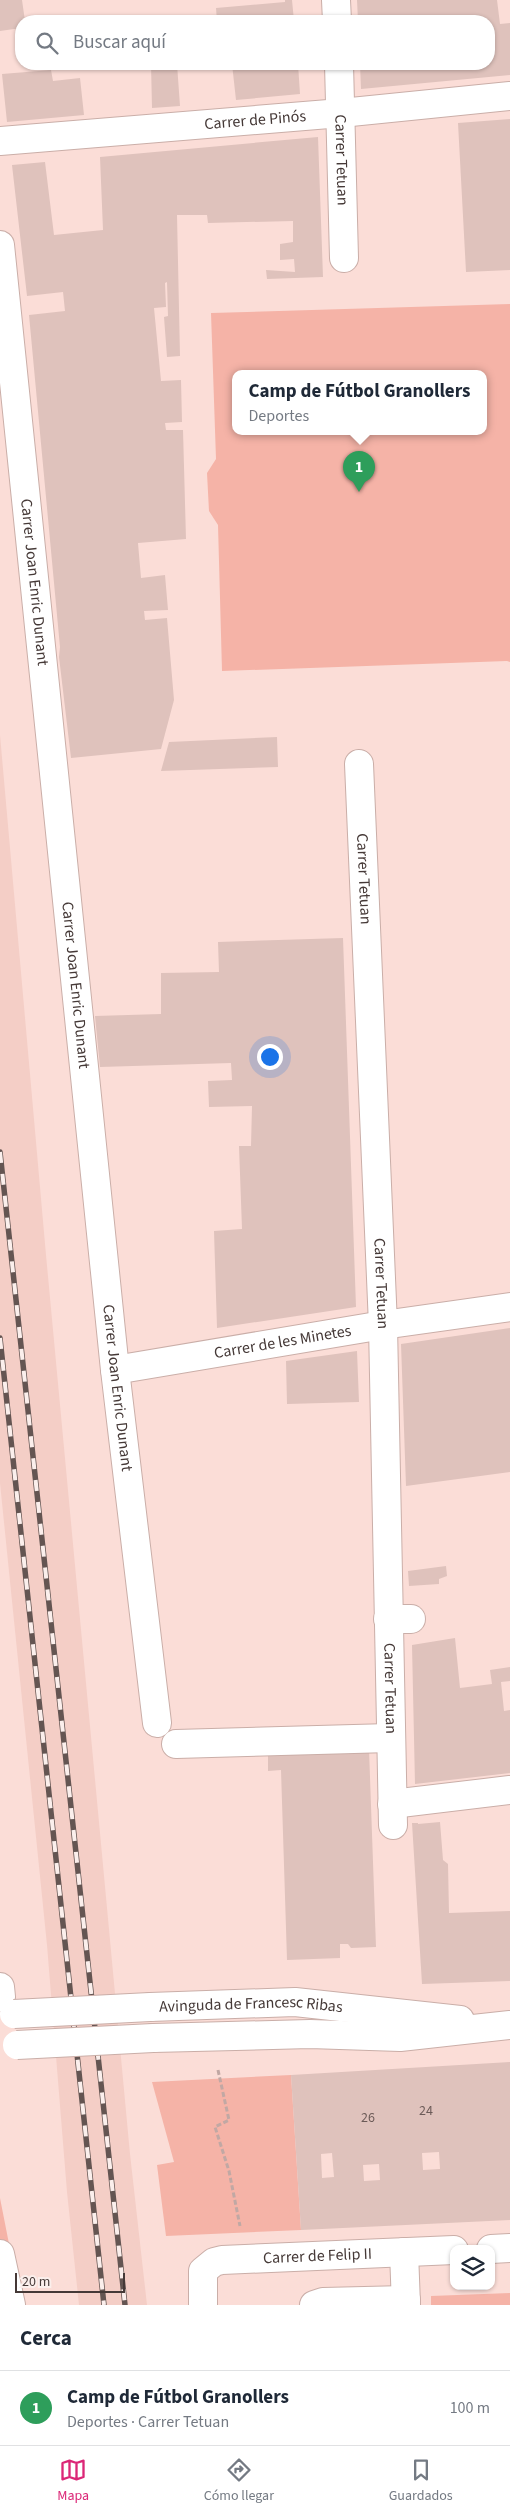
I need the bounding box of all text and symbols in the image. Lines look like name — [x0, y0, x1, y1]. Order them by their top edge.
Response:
search box — [15, 15, 495, 70]
icon: search — [33, 29, 61, 57]
text: Buscar aquí — [73, 29, 166, 56]
street label: Carrer de Pinós — [203, 105, 307, 135]
street label: Carrer Tetuan — [329, 114, 354, 206]
popup — [232, 370, 487, 435]
text: Camp de Fútbol Granollers — [248, 378, 471, 405]
text: Deportes — [248, 405, 309, 427]
pin: 1 — [343, 451, 375, 492]
street label: Carrer Joan Enric Dunant — [15, 498, 54, 667]
street label: Carrer Tetuan — [351, 833, 377, 925]
street label: Carrer Joan Enric Dunant — [56, 901, 95, 1070]
your location — [257, 1044, 283, 1070]
street label: Carrer Tetuan — [368, 1238, 394, 1330]
street label: Carrer Joan Enric Dunant — [97, 1303, 138, 1473]
street label: Carrer de les Minetes — [212, 1319, 353, 1364]
street label: Carrer Tetuan — [378, 1643, 402, 1734]
street label: Avinguda de Francesc Ribas — [159, 1991, 344, 2018]
house number: 24 — [419, 2101, 433, 2121]
house number: 26 — [361, 2108, 375, 2128]
street label: Carrer de Felip II — [262, 2243, 372, 2269]
map controls — [450, 2245, 495, 2290]
button: layers — [450, 2245, 495, 2290]
scale bar — [15, 2270, 125, 2293]
text: 20 m — [22, 2272, 50, 2292]
text: Cerca — [20, 2323, 72, 2353]
text: Camp de Fútbol Granollers — [67, 2384, 289, 2411]
text: 1 — [32, 2397, 40, 2419]
text: 100 m — [450, 2397, 490, 2419]
text: Deportes · Carrer Tetuan — [67, 2411, 229, 2433]
tab: Mapa — [57, 2456, 89, 2506]
tab: Cómo llegar — [204, 2456, 274, 2506]
tab: Guardados — [389, 2456, 453, 2506]

